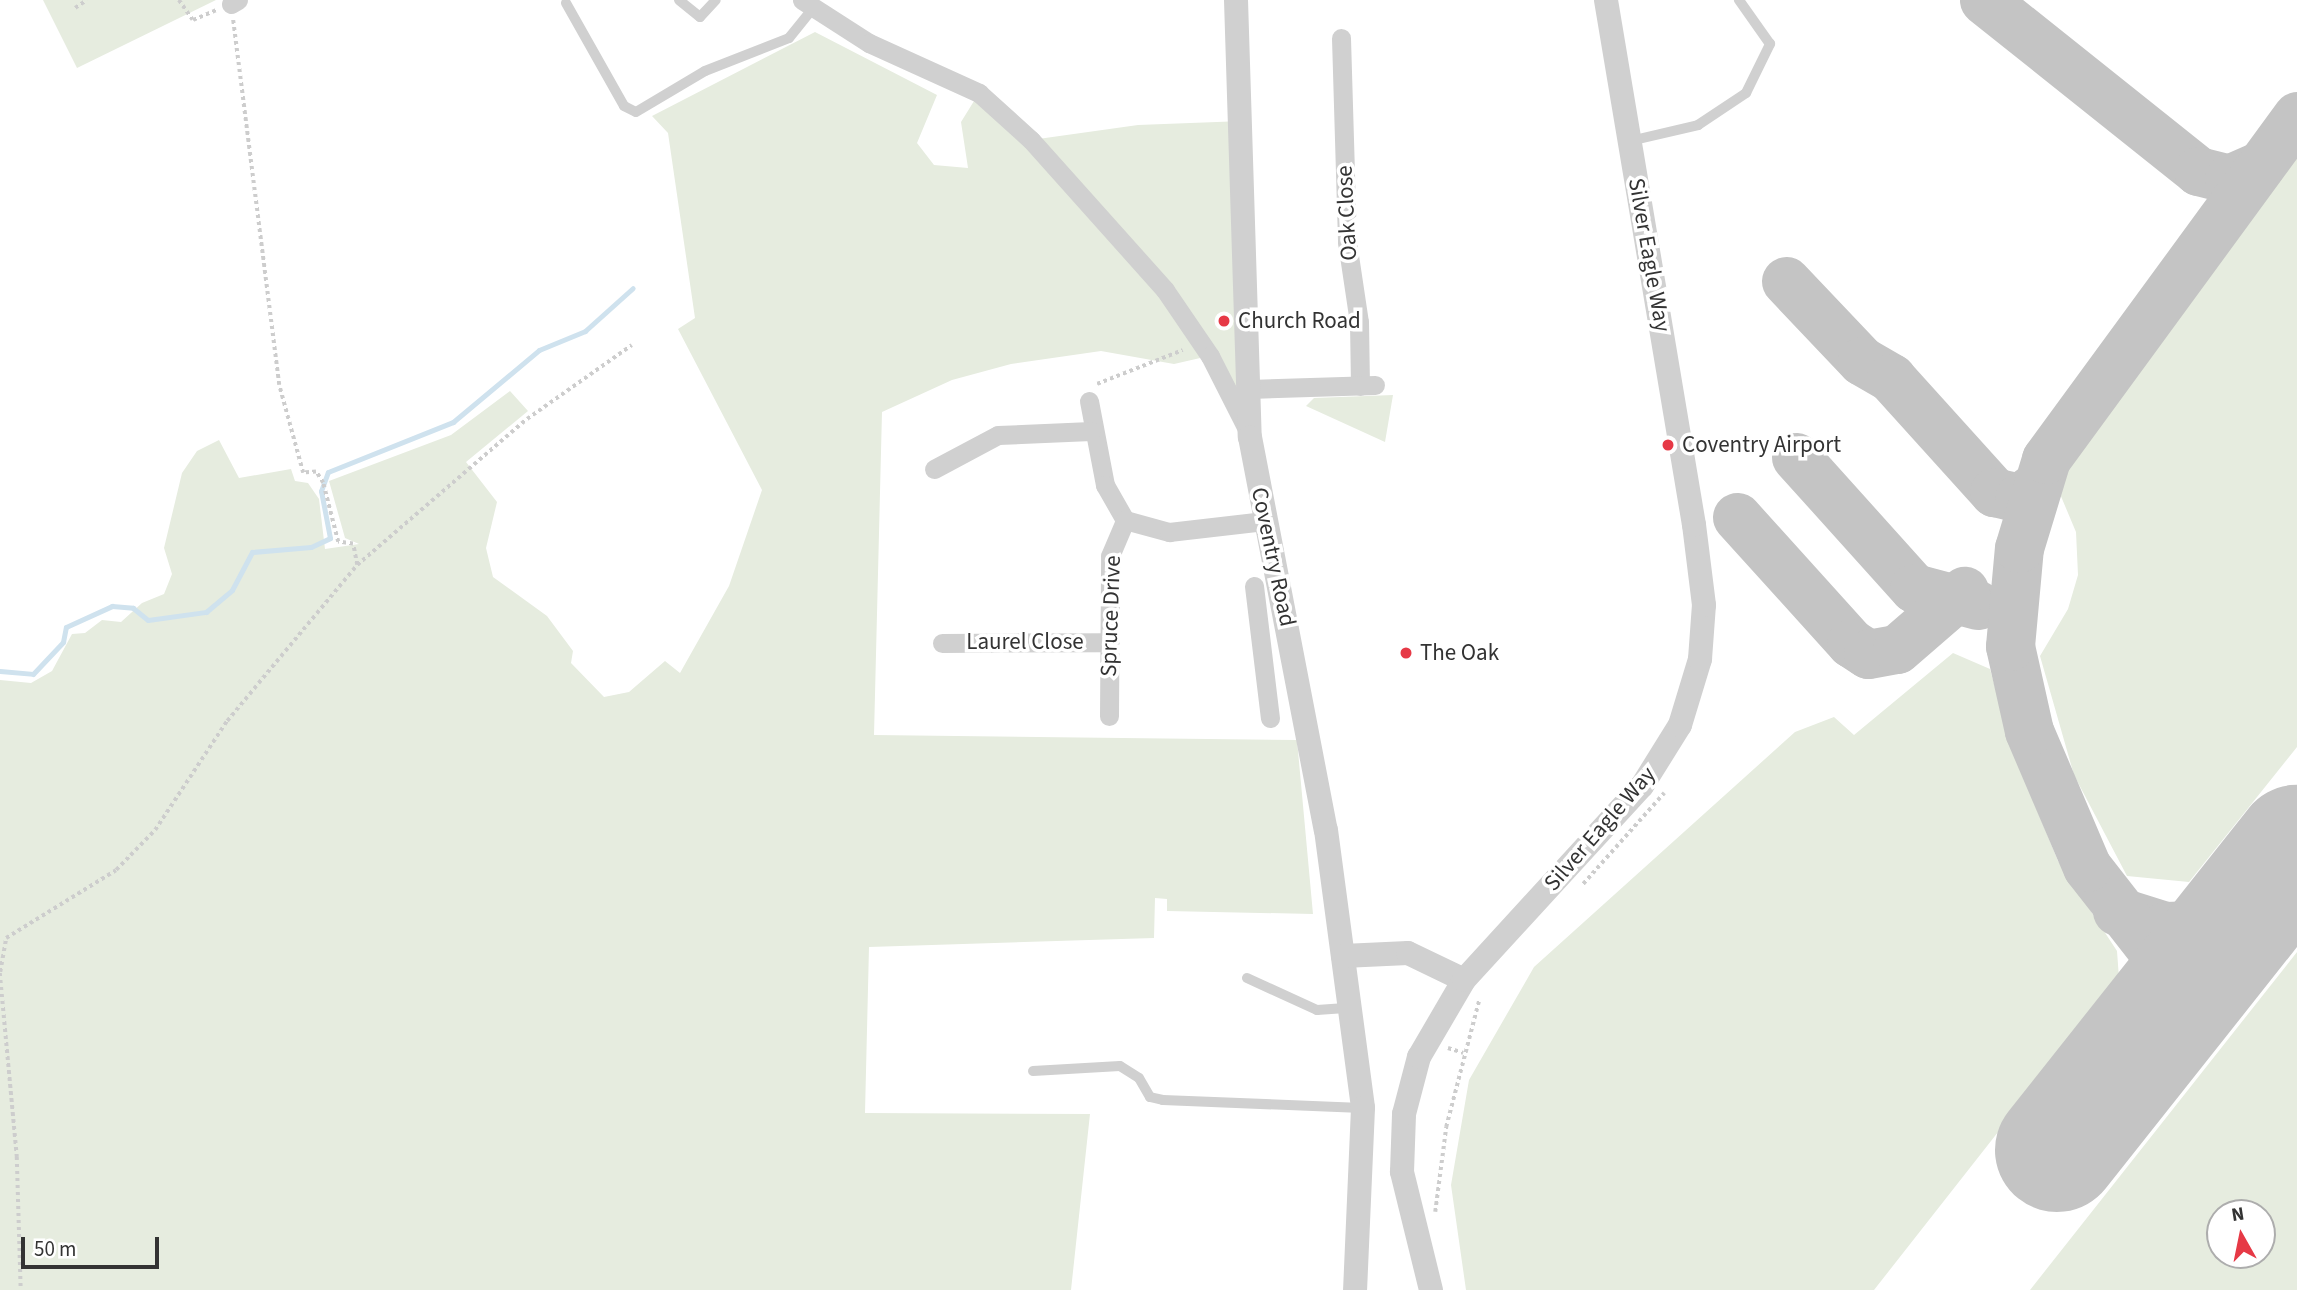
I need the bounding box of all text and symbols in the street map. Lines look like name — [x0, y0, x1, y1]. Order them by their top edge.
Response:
street label: Oak Close — [1331, 165, 1363, 261]
street label: Silver Eagle Way — [1622, 176, 1676, 334]
place label: Church Road — [1238, 307, 1361, 335]
marker: Church Road — [1216, 313, 1232, 329]
place label: Coventry Airport — [1682, 431, 1841, 459]
marker: Coventry Airport — [1660, 437, 1676, 453]
street label: Coventry Road — [1245, 485, 1301, 629]
street label: Spruce Drive — [1095, 555, 1127, 677]
street label: Laurel Close — [966, 628, 1084, 656]
place label: The Oak — [1420, 639, 1499, 667]
marker: The Oak — [1398, 645, 1414, 661]
street label: Silver Eagle Way — [1539, 761, 1661, 897]
north arrow — [2206, 1199, 2276, 1269]
text: N — [2230, 1200, 2246, 1229]
scale bar — [24, 1224, 163, 1268]
text: 50 m — [34, 1234, 76, 1264]

